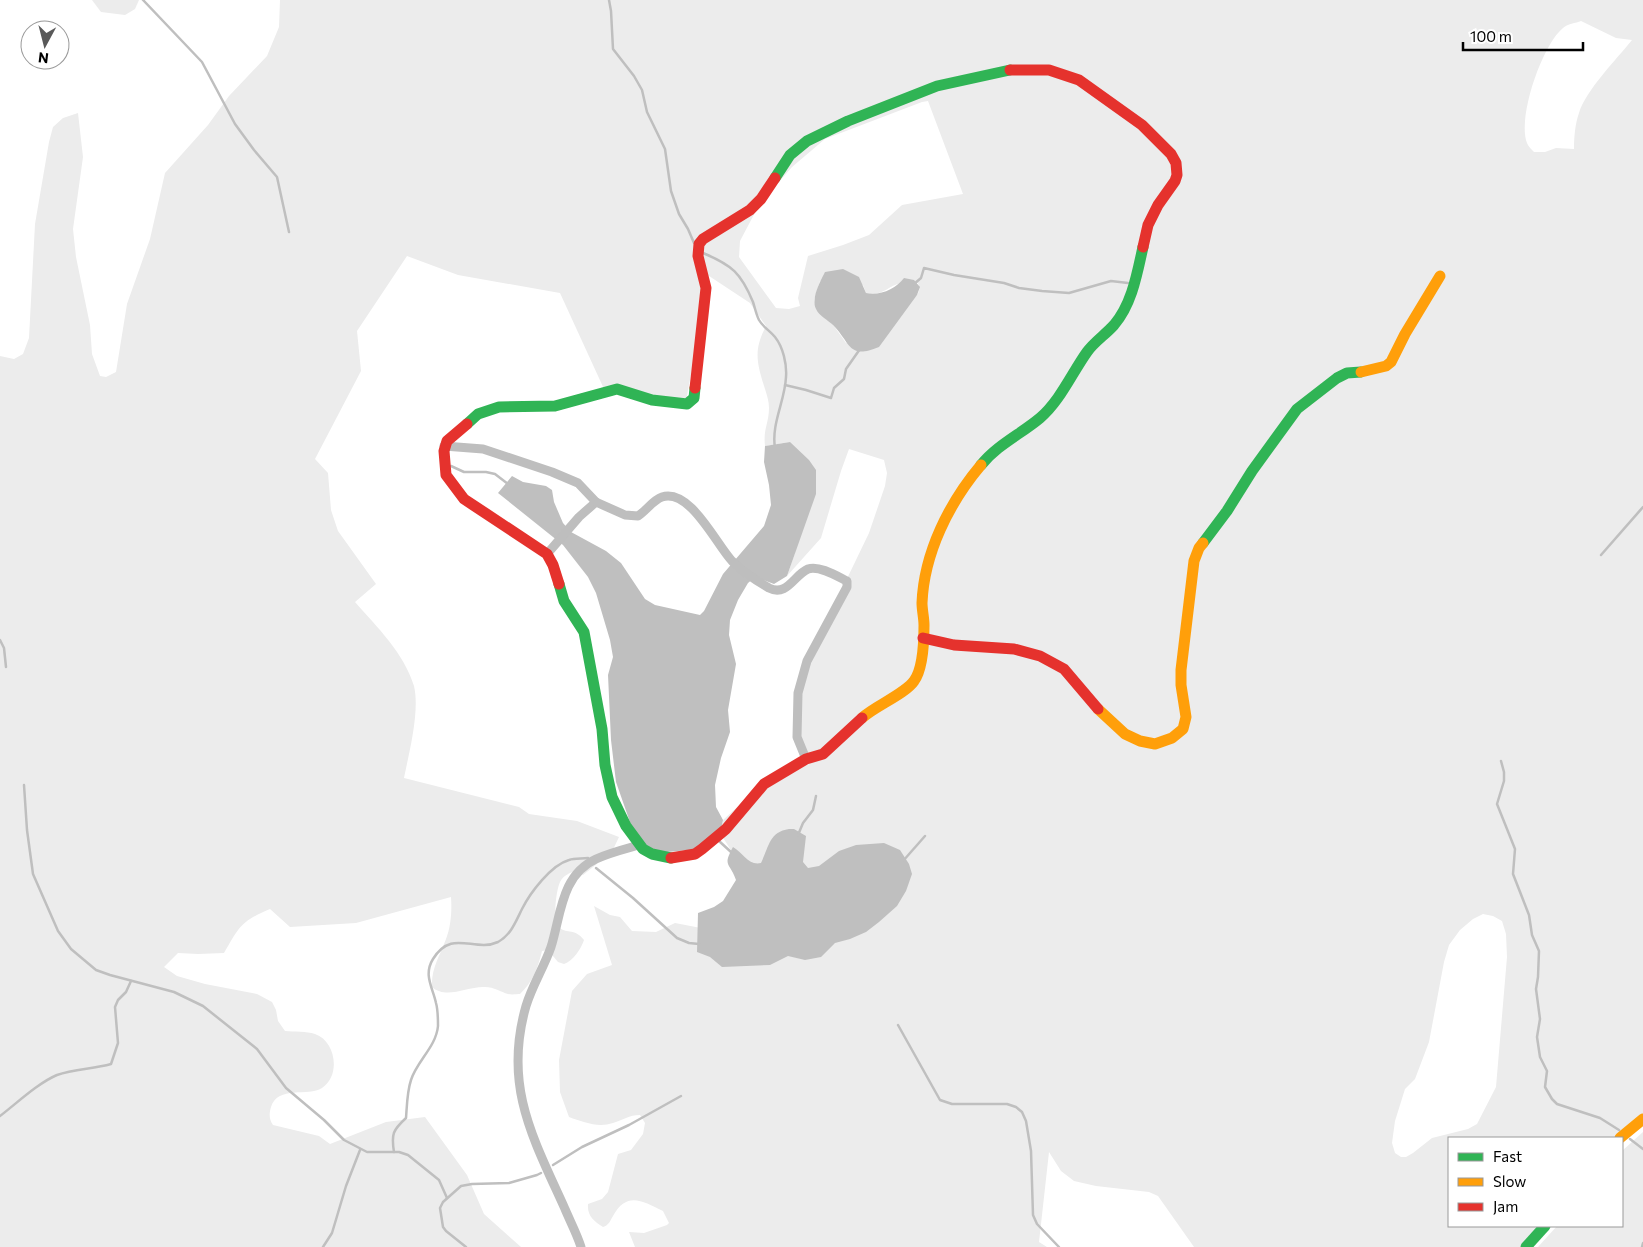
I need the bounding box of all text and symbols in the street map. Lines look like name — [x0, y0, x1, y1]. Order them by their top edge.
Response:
north arrow — [20, 20, 70, 70]
scale bar — [1463, 20, 1583, 52]
text: 100 m — [1470, 27, 1512, 45]
text: N — [37, 49, 50, 67]
legend — [1448, 1137, 1623, 1227]
text: Fast — [1493, 1147, 1522, 1165]
text: Slow — [1493, 1172, 1526, 1190]
text: Jam — [1493, 1197, 1518, 1215]

